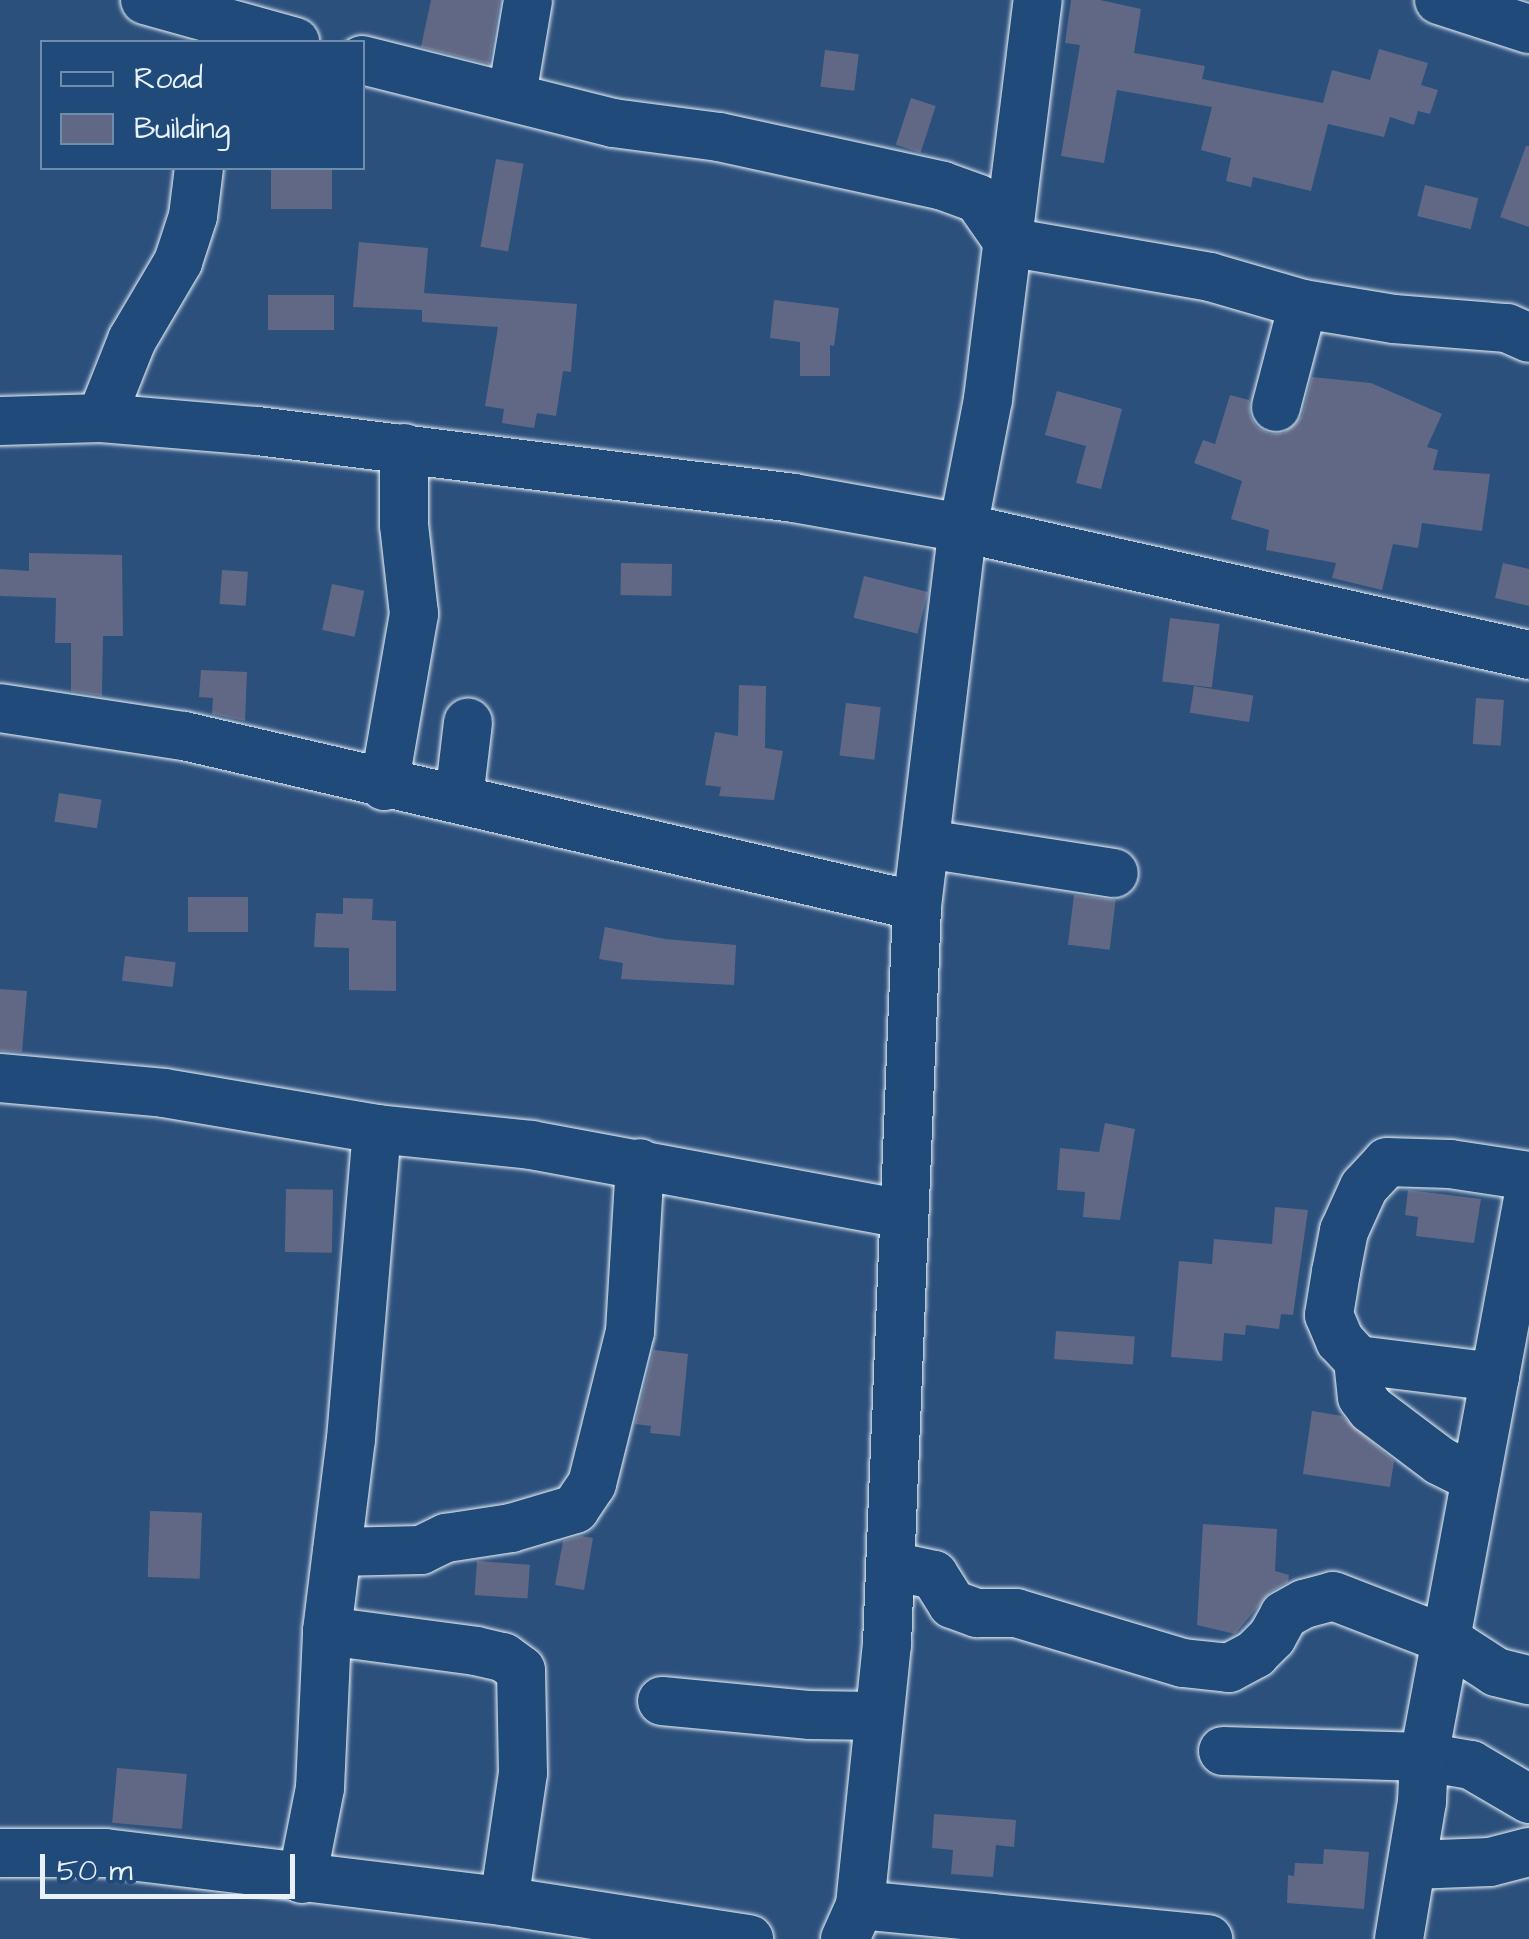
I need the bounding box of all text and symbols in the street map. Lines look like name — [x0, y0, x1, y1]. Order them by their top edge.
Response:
legend — [40, 40, 365, 170]
text: Road — [134, 58, 203, 100]
text: Building — [134, 108, 230, 150]
scale bar — [45, 1834, 300, 1896]
text: 50 m — [57, 1850, 133, 1892]

